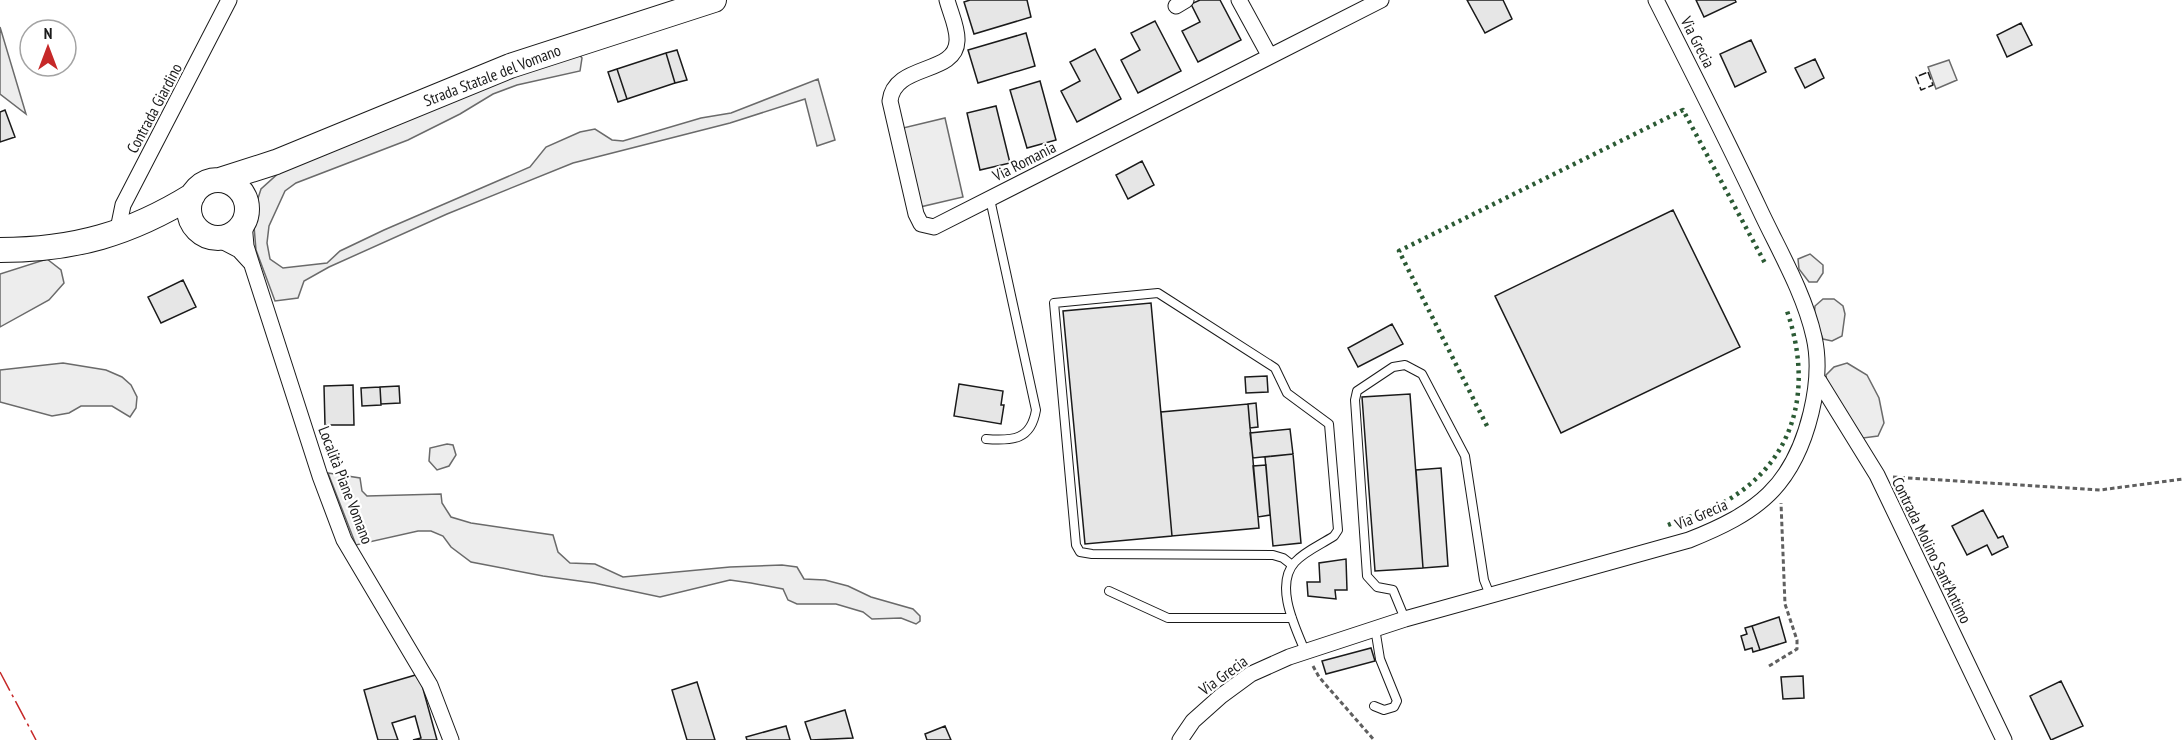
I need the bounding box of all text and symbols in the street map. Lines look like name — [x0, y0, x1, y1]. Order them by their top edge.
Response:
street label: Via Grecia — [1676, 12, 1719, 71]
north arrow — [18, 18, 78, 78]
text: N — [44, 23, 52, 43]
street label: Strada Statale del Vomano — [420, 40, 564, 110]
street label: Contrada Giardino — [122, 59, 186, 156]
street label: Via Romania — [988, 137, 1059, 186]
street label: Località Piane Vomano — [314, 423, 378, 547]
street label: Contrada Molino Sant'Antimo — [1888, 474, 1976, 626]
street label: Via Grecia — [1671, 494, 1730, 534]
street label: Via Grecia — [1194, 651, 1251, 700]

